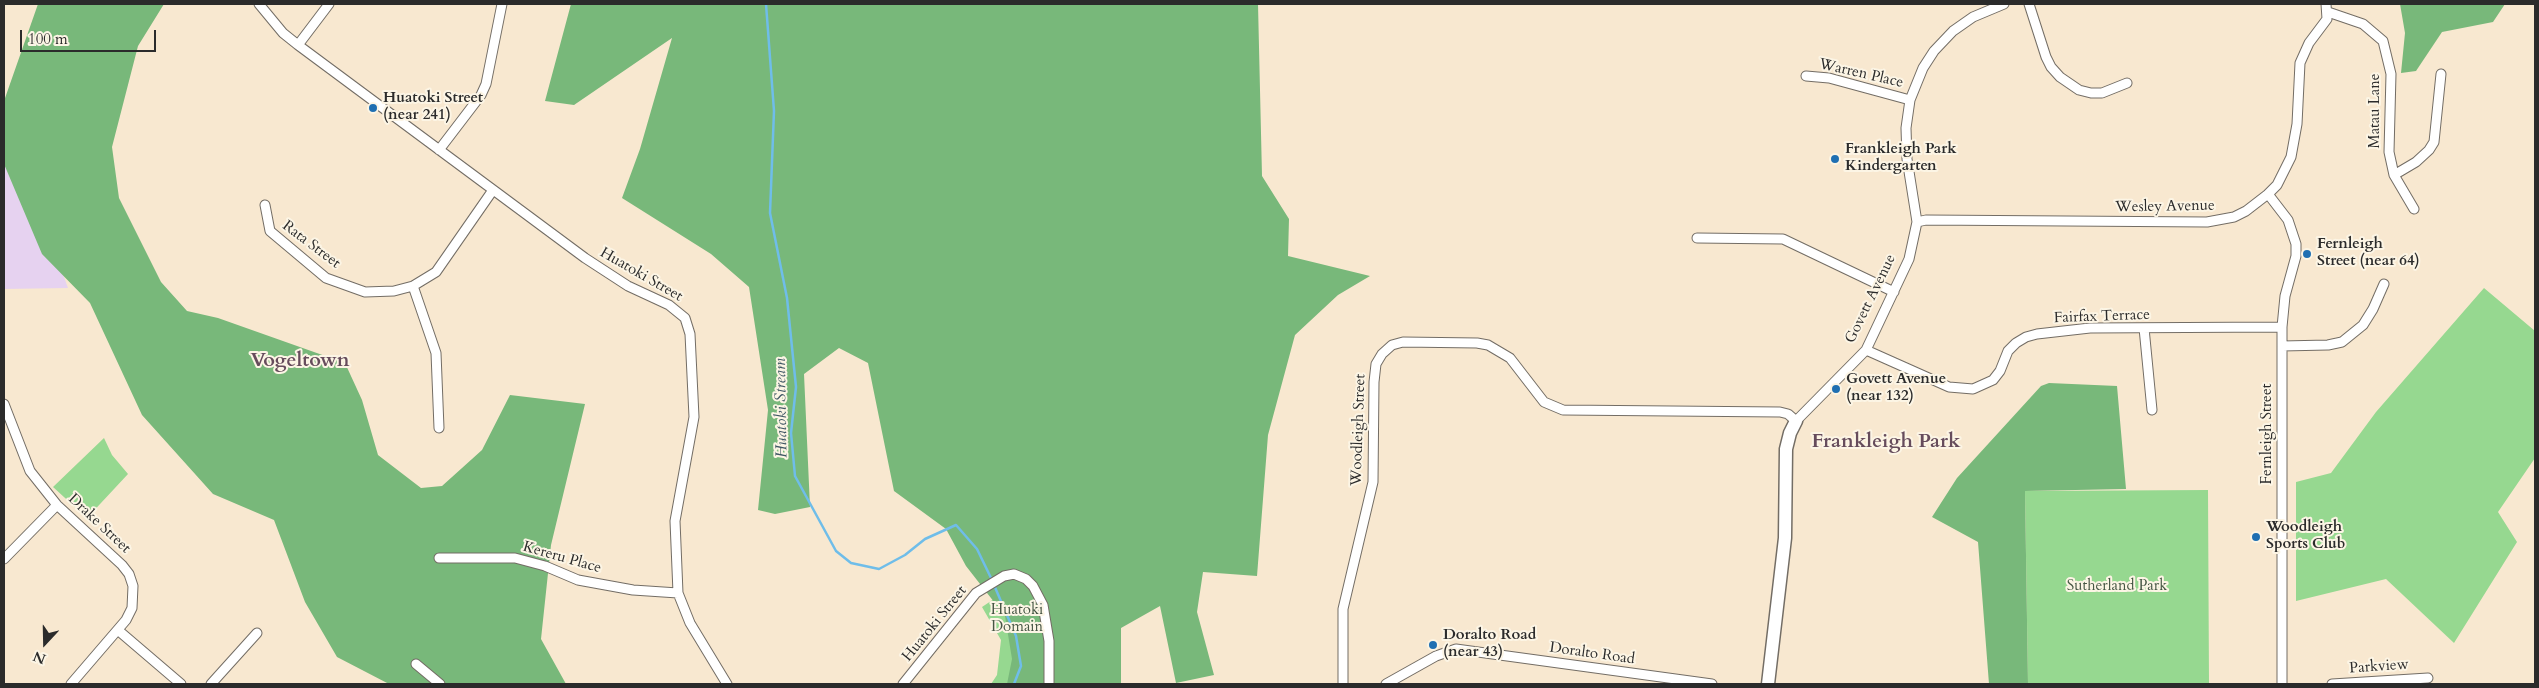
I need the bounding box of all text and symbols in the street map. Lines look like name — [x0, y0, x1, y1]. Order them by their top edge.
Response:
scale bar — [22, 20, 159, 52]
text: 100 m — [28, 29, 68, 49]
street label: Warren Place — [1817, 56, 1905, 92]
street label: Matau Lane — [2367, 74, 2385, 148]
place label: Huatoki Street (near 241) — [383, 90, 483, 125]
marker: Huatoki Street (near 241) — [367, 102, 379, 114]
place label: Frankleigh Park Kindergarten — [1845, 141, 1957, 176]
marker: Frankleigh Park Kindergarten — [1829, 153, 1841, 165]
street label: Wesley Avenue — [2115, 197, 2215, 217]
street label: Rata Street — [278, 217, 344, 273]
place label: Fernleigh Street (near 64) — [2317, 236, 2420, 271]
street label: Huatoki Street — [596, 244, 686, 306]
marker: Fernleigh Street (near 64) — [2301, 248, 2313, 260]
street label: Govett Avenue — [1842, 252, 1900, 346]
street label: Fairfax Terrace — [2054, 306, 2150, 328]
district label: Vogeltown — [250, 349, 350, 373]
water label: Huatoki Stream — [772, 358, 792, 458]
place label: Govett Avenue (near 132) — [1846, 371, 1946, 406]
street label: Woodleigh Street — [1348, 374, 1370, 486]
marker: Govett Avenue (near 132) — [1830, 383, 1842, 395]
street label: Fernleigh Street — [2259, 384, 2277, 484]
district label: Frankleigh Park — [1812, 430, 1960, 454]
street label: Drake Street — [64, 490, 134, 558]
place label: Woodleigh Sports Club — [2266, 519, 2345, 554]
marker: Woodleigh Sports Club — [2250, 531, 2262, 543]
street label: Kereru Place — [521, 538, 603, 578]
park label: Sutherland Park — [2067, 578, 2167, 596]
street label: Huatoki Street — [899, 582, 971, 666]
park label: Huatoki Domain — [991, 602, 1043, 637]
north arrow — [20, 618, 70, 668]
place label: Doralto Road (near 43) — [1443, 627, 1536, 662]
marker: Doralto Road (near 43) — [1427, 639, 1439, 651]
street label: Doralto Road — [1548, 639, 1636, 669]
text: N — [30, 646, 49, 669]
street label: Parkview — [2349, 656, 2409, 678]

